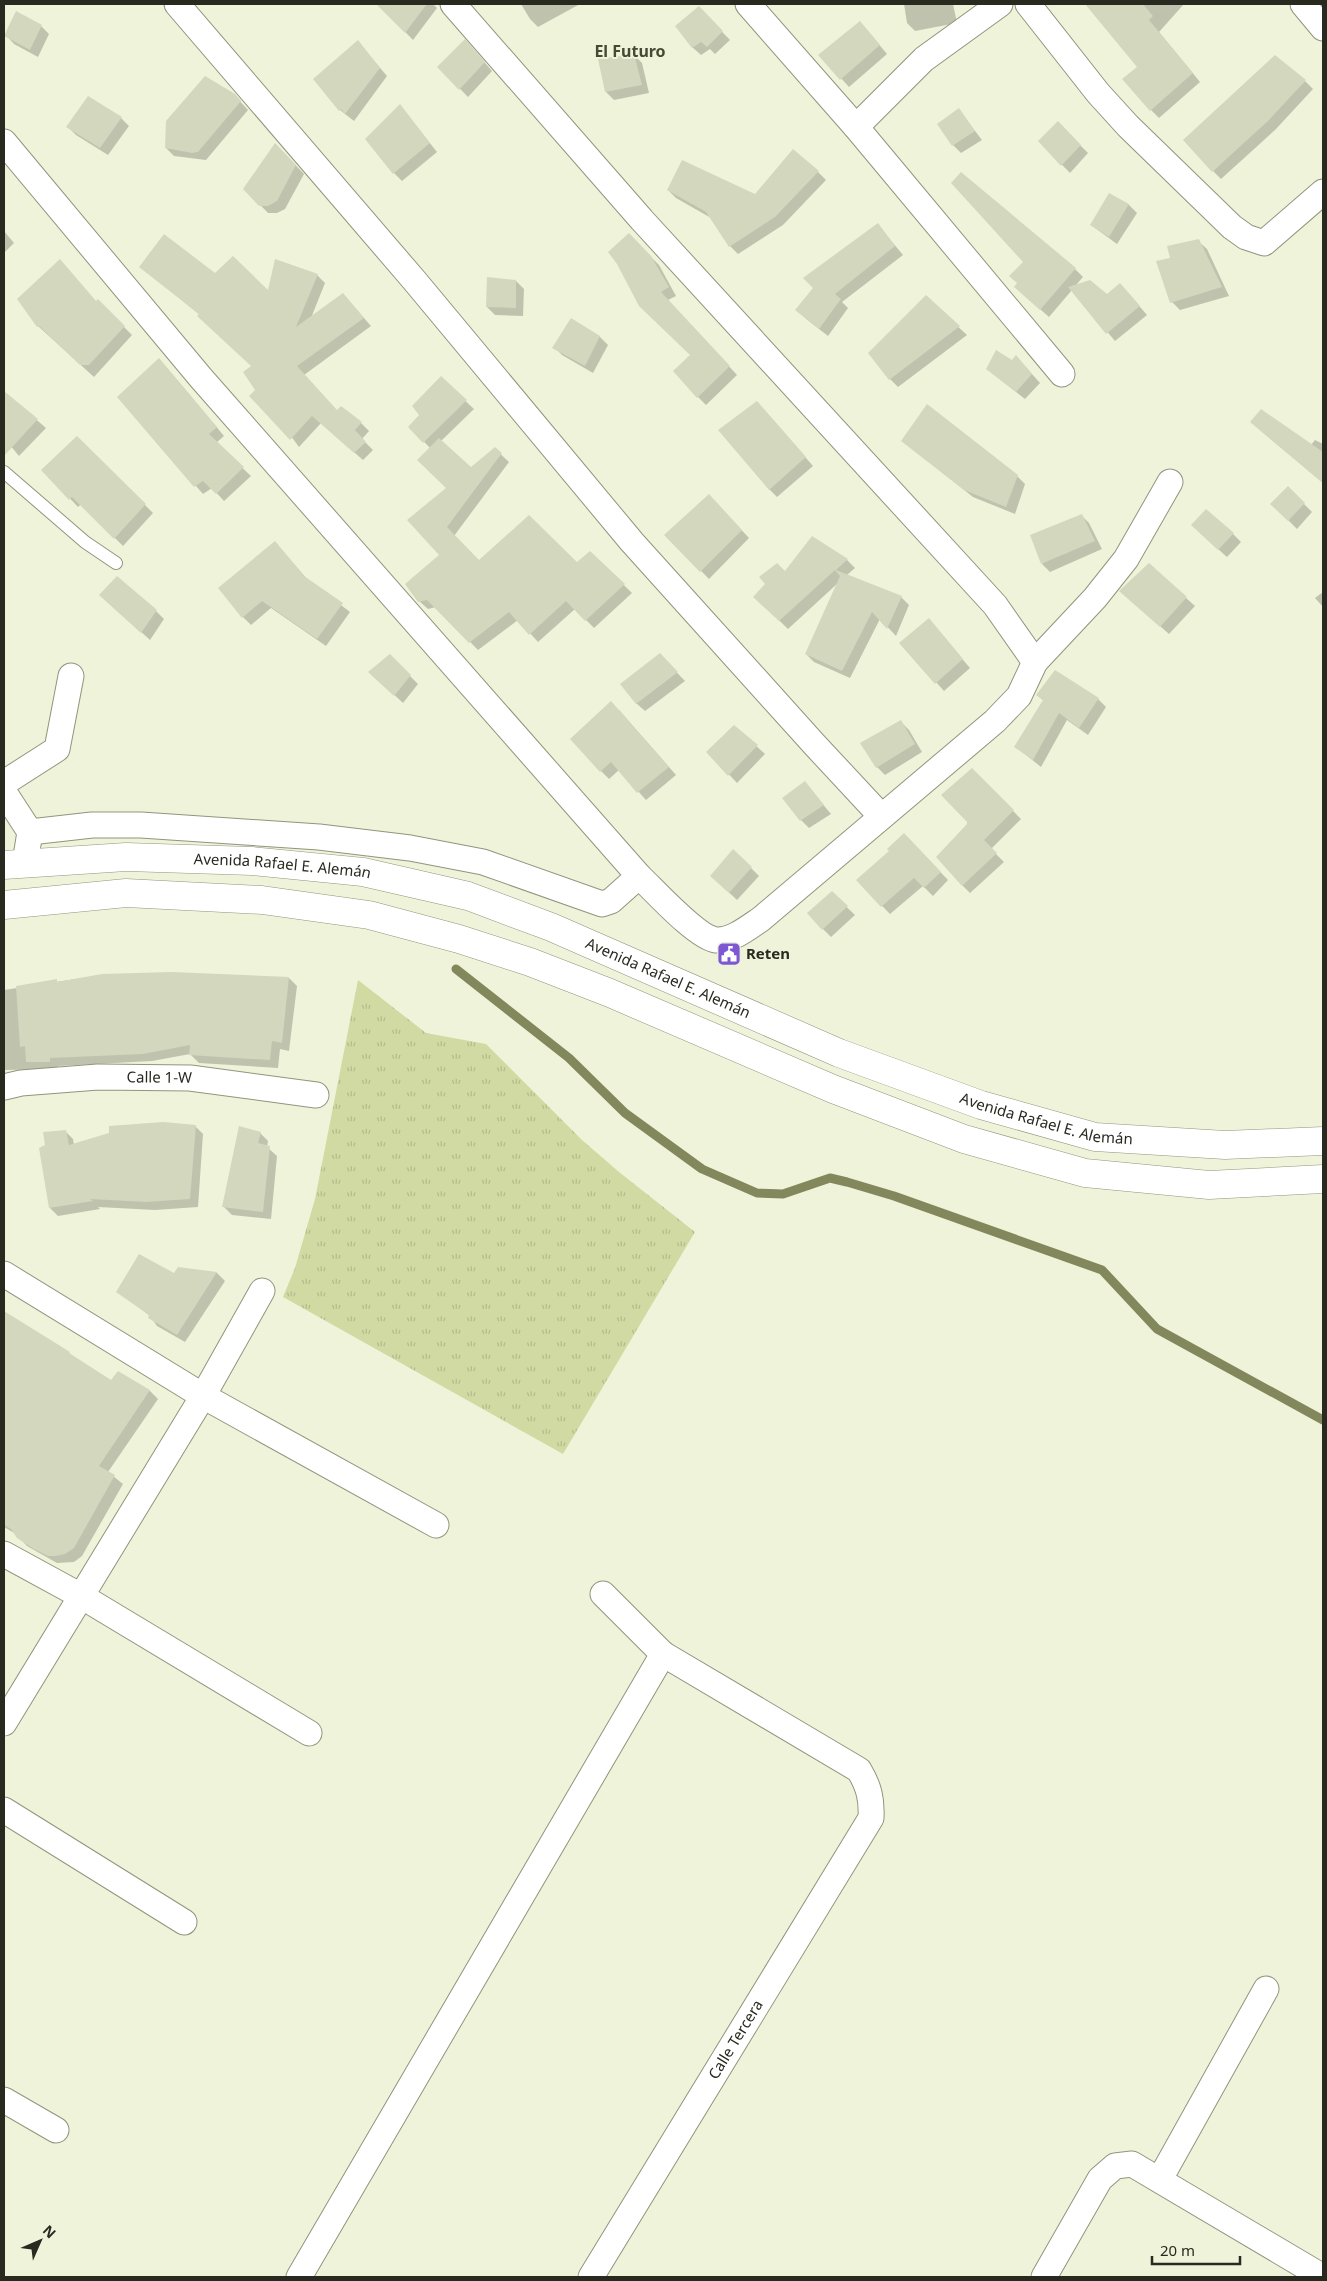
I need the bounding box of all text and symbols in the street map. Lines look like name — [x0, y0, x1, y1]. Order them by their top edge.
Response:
district label: El Futuro — [594, 40, 666, 62]
street label: Avenida Rafael E. Alemán — [193, 848, 373, 883]
street label: Avenida Rafael E. Alemán — [583, 932, 754, 1022]
public building icon: Reten — [716, 941, 742, 967]
place label: Reten — [746, 943, 790, 963]
street label: Calle 1-W — [126, 1066, 192, 1087]
street label: Avenida Rafael E. Alemán — [957, 1087, 1133, 1148]
street label: Calle Tercera — [703, 1996, 767, 2083]
north arrow — [15, 2216, 65, 2266]
text: N — [39, 2221, 60, 2242]
scale bar — [1152, 2234, 1240, 2266]
text: 20 m — [1160, 2240, 1195, 2260]

